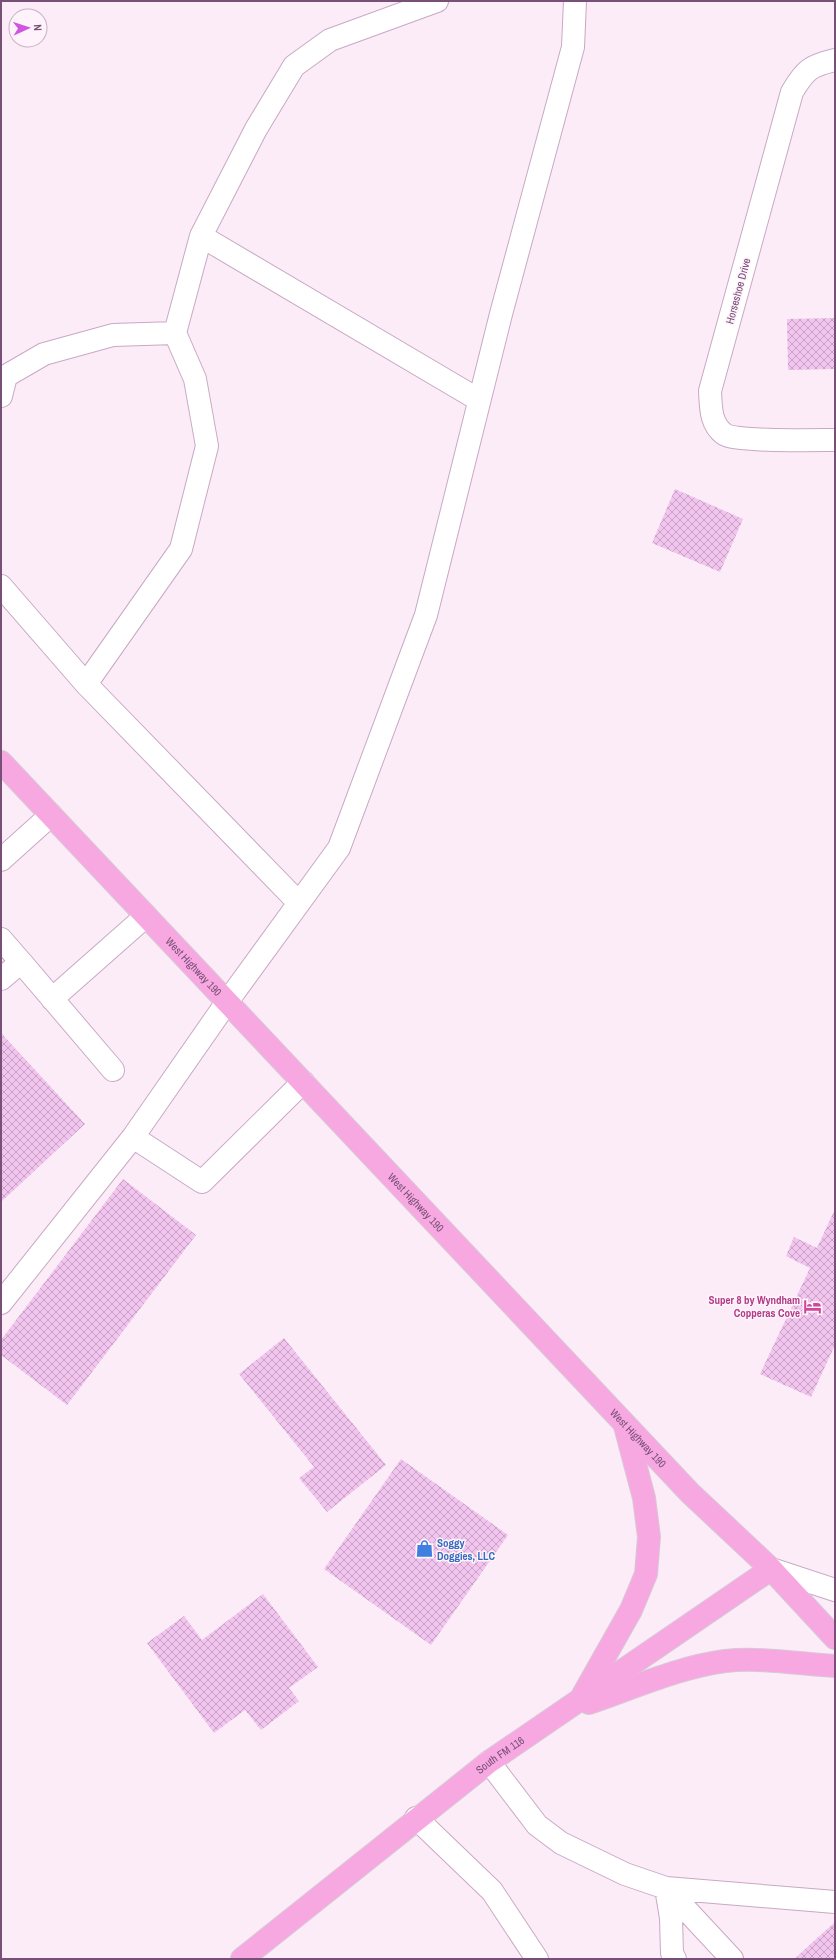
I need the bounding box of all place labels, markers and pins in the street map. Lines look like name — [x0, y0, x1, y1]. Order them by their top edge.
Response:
place label: Super 8 by Wyndham Copperas Cove — [708, 1293, 800, 1320]
hotel icon: Super 8 by Wyndham Copperas Cove — [803, 1296, 823, 1316]
place label: Soggy Doggies, LLC — [437, 1536, 496, 1563]
shop icon: Soggy Doggies, LLC — [414, 1539, 434, 1559]

